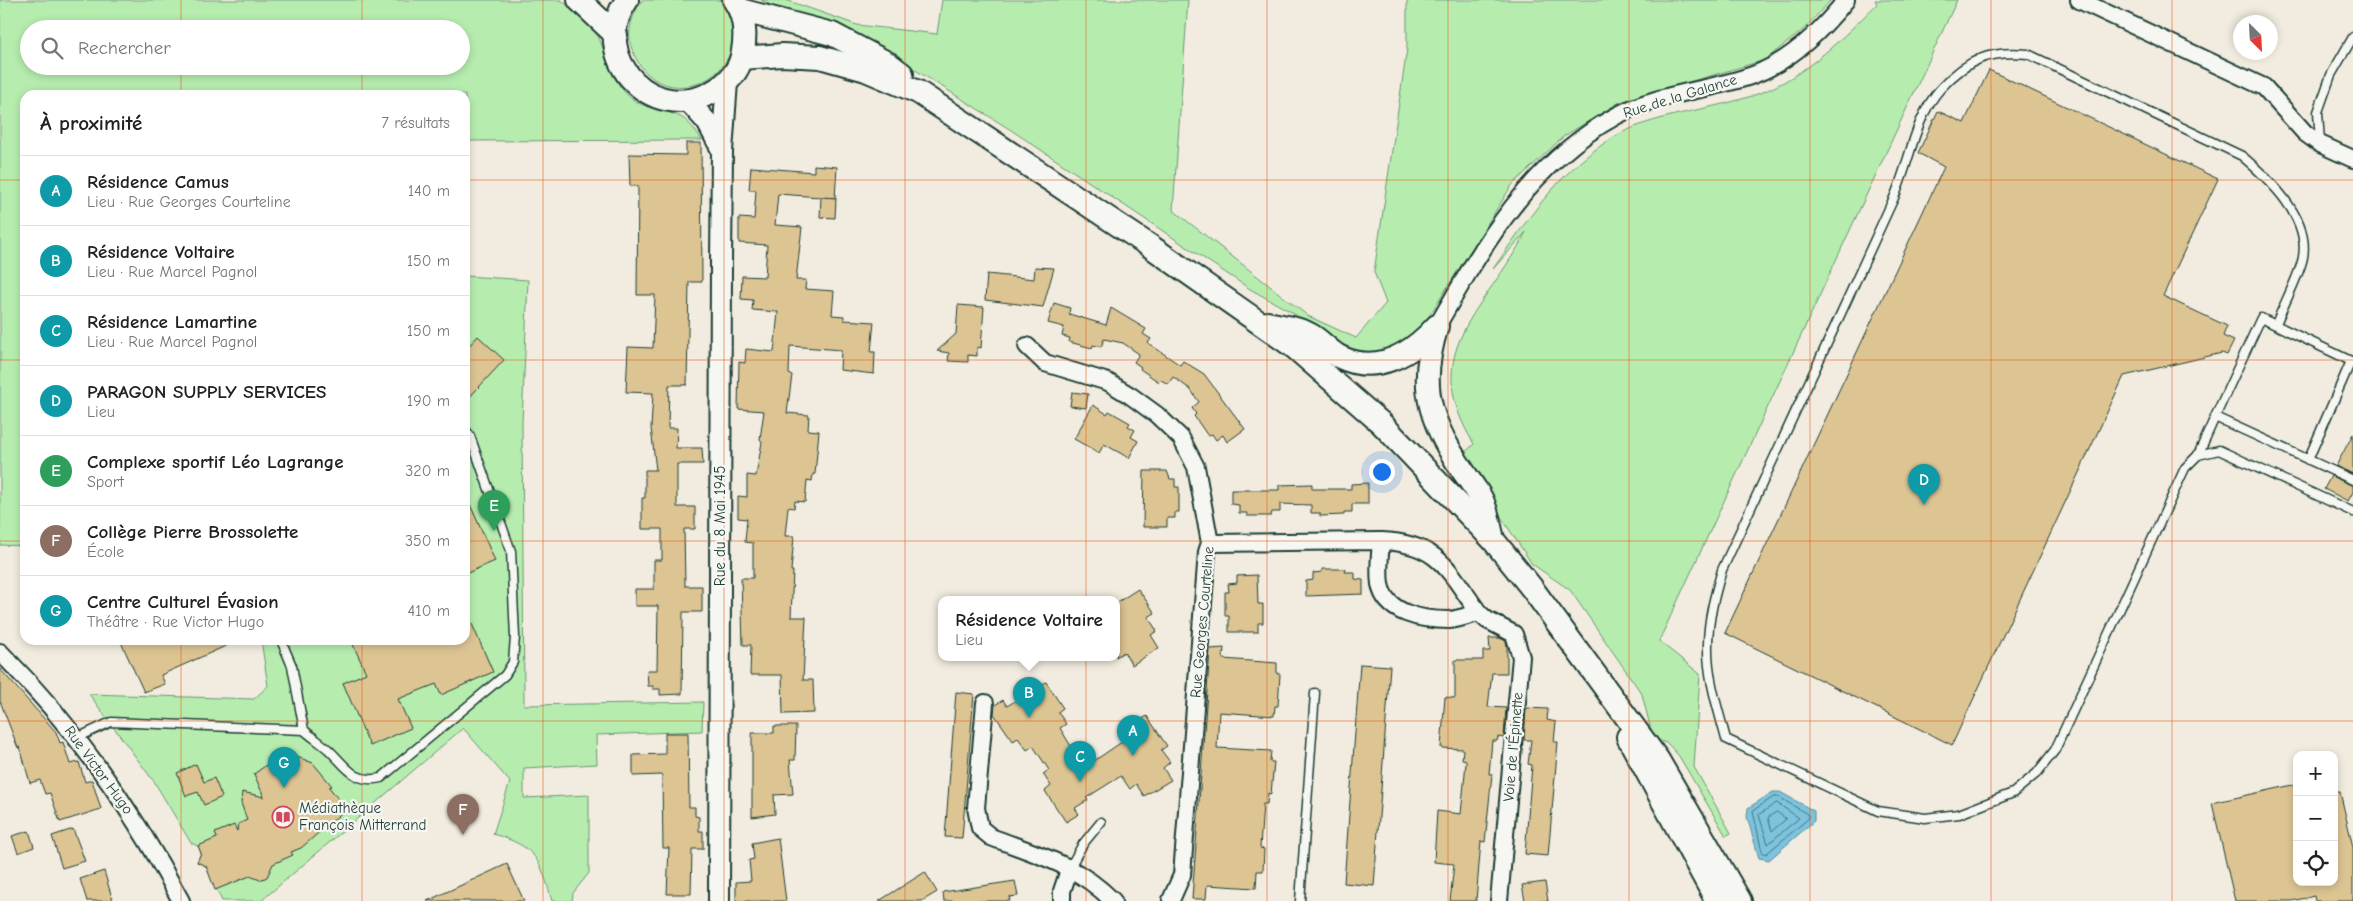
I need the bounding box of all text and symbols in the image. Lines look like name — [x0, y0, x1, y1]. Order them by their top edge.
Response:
north arrow — [2233, 15, 2278, 60]
search box — [20, 20, 470, 75]
icon: search — [38, 34, 66, 62]
text: Rechercher — [78, 37, 171, 59]
street label: Rue de la Galance — [1621, 70, 1740, 122]
text: À proximité — [40, 111, 142, 135]
text: 7 résultats — [381, 114, 450, 132]
text: Résidence Camus — [87, 171, 229, 193]
text: A — [52, 182, 60, 200]
text: 140 m — [408, 182, 450, 200]
text: Lieu · Rue Georges Courteline — [87, 193, 291, 211]
text: Résidence Voltaire — [87, 241, 235, 263]
text: B — [51, 252, 61, 270]
text: 150 m — [407, 252, 450, 270]
text: Lieu · Rue Marcel Pagnol — [87, 263, 257, 281]
text: Résidence Lamartine — [87, 311, 257, 333]
text: C — [51, 322, 61, 340]
text: 150 m — [407, 322, 450, 340]
text: Lieu · Rue Marcel Pagnol — [87, 333, 257, 351]
text: PARAGON SUPPLY SERVICES — [87, 381, 326, 403]
text: D — [51, 392, 61, 410]
text: 190 m — [407, 392, 450, 410]
text: Lieu — [87, 403, 115, 421]
text: Complexe sportif Léo Lagrange — [87, 451, 344, 473]
your location — [1369, 459, 1395, 485]
text: E — [51, 462, 61, 480]
text: 320 m — [405, 462, 450, 480]
pin: D — [1908, 464, 1940, 505]
street label: Rue du 8 Mai 1945 — [711, 466, 729, 586]
text: Sport — [87, 473, 124, 491]
pin: E — [478, 490, 510, 531]
text: Collège Pierre Brossolette — [87, 521, 298, 543]
text: F — [51, 532, 61, 550]
text: 350 m — [405, 532, 450, 550]
text: École — [87, 543, 124, 561]
street label: Rue Georges Courteline — [1186, 545, 1218, 699]
text: Centre Culturel Évasion — [87, 591, 278, 613]
popup — [938, 596, 1120, 661]
text: G — [50, 602, 62, 620]
text: 410 m — [408, 602, 450, 620]
text: Résidence Voltaire — [955, 609, 1103, 631]
text: Théâtre · Rue Victor Hugo — [87, 613, 264, 631]
text: Lieu — [955, 631, 983, 649]
pin: B — [1013, 677, 1045, 718]
street label: Voie de l'Épinette — [1498, 691, 1527, 802]
pin: A — [1117, 715, 1149, 756]
street label: Rue Victor Hugo — [61, 722, 137, 818]
pin: C — [1064, 741, 1096, 782]
pin: G — [268, 747, 300, 788]
map controls — [2293, 751, 2338, 886]
button: + — [2293, 751, 2338, 796]
pin: F — [447, 794, 479, 835]
button: − — [2293, 796, 2338, 841]
place label: Médiathèque François Mitterrand — [299, 799, 426, 834]
library icon: Médiathèque François Mitterrand — [271, 805, 295, 829]
button: locate — [2293, 841, 2338, 886]

